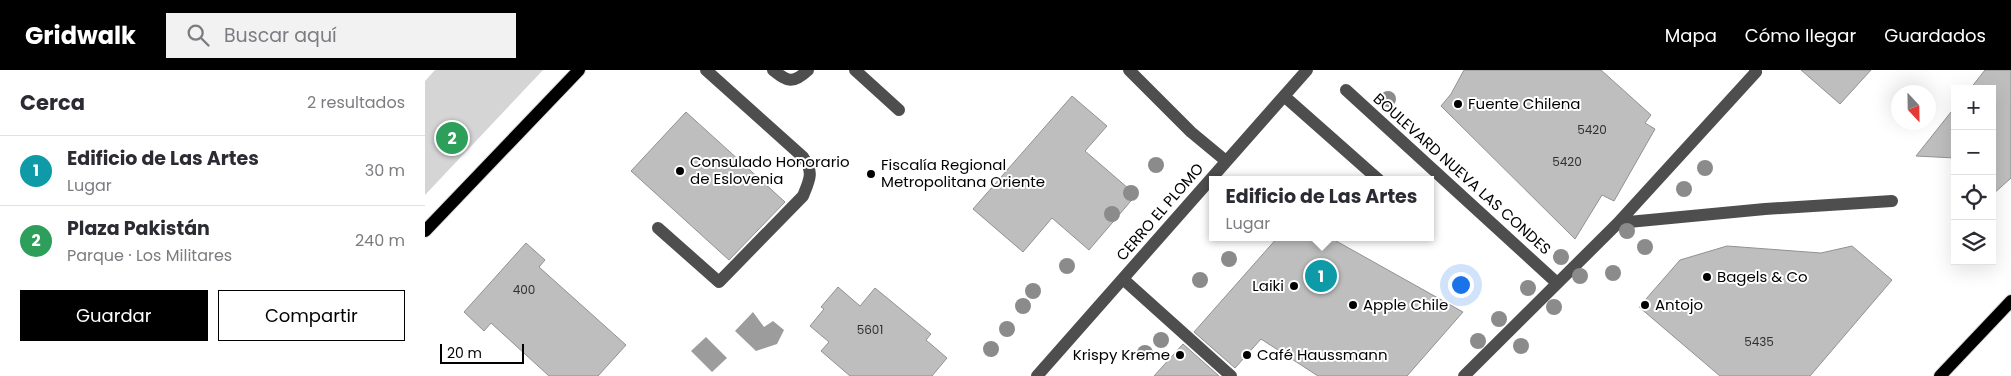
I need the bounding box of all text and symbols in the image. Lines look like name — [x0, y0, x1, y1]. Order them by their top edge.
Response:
search box — [166, 13, 516, 58]
text: Gridwalk — [25, 19, 136, 52]
icon: search — [184, 21, 212, 49]
text: Buscar aquí — [224, 22, 337, 49]
text: Mapa — [1665, 23, 1717, 48]
text: Cómo llegar — [1745, 23, 1856, 48]
text: Guardados — [1884, 23, 1986, 48]
north arrow — [1891, 85, 1936, 130]
map controls — [1951, 85, 1996, 265]
button: + — [1951, 85, 1996, 130]
text: Cerca — [20, 88, 85, 117]
street label: BOULEVARD NUEVA LAS CONDES — [1369, 88, 1556, 259]
text: 2 resultados — [307, 91, 405, 114]
place label: Fuente Chilena — [1468, 93, 1580, 114]
marker: Fuente Chilena — [1452, 98, 1464, 110]
pin: 2 — [436, 119, 468, 157]
house number: 5420 — [1577, 121, 1607, 138]
button: − — [1951, 130, 1996, 175]
text: Edificio de Las Artes — [67, 145, 259, 172]
place label: Consulado Honorario de Eslovenia — [690, 151, 850, 189]
house number: 5420 — [1552, 153, 1582, 170]
place label: Fiscalía Regional Metropolitana Oriente — [881, 154, 1045, 192]
street label: CERRO EL PLOMO — [1111, 158, 1208, 265]
text: 1 — [33, 159, 39, 182]
text: 30 m — [365, 159, 405, 182]
marker: Consulado Honorario de Eslovenia — [674, 165, 686, 177]
marker: Fiscalía Regional Metropolitana Oriente — [865, 168, 877, 180]
text: Lugar — [67, 174, 112, 197]
button: locate — [1951, 175, 1996, 220]
popup — [1209, 176, 1434, 241]
text: Edificio de Las Artes — [1226, 183, 1417, 210]
text: Lugar — [1226, 212, 1270, 235]
text: Plaza Pakistán — [67, 215, 210, 242]
button: layers — [1951, 220, 1996, 265]
text: 2 — [31, 229, 41, 252]
text: 240 m — [355, 229, 405, 252]
text: Parque · Los Militares — [67, 244, 232, 267]
pin: 1 — [1305, 257, 1337, 295]
place label: Bagels & Co — [1717, 266, 1808, 287]
marker: Bagels & Co — [1701, 271, 1713, 283]
your location — [1448, 272, 1474, 298]
place label: Laiki — [1252, 275, 1284, 296]
marker: Laiki — [1288, 280, 1300, 292]
house number: 400 — [513, 281, 535, 298]
button: Guardar — [20, 290, 208, 341]
button: Compartir — [218, 290, 405, 341]
place label: Apple Chile — [1363, 294, 1448, 315]
place label: Antojo — [1655, 294, 1703, 315]
marker: Apple Chile — [1347, 299, 1359, 311]
marker: Antojo — [1639, 299, 1651, 311]
house number: 5601 — [857, 321, 883, 338]
house number: 5435 — [1744, 333, 1774, 350]
scale bar — [440, 341, 524, 364]
text: 20 m — [447, 343, 482, 363]
place label: Krispy Kreme — [1073, 344, 1170, 365]
place label: Café Haussmann — [1257, 344, 1388, 365]
marker: Krispy Kreme — [1174, 349, 1186, 361]
marker: Café Haussmann — [1241, 349, 1253, 361]

